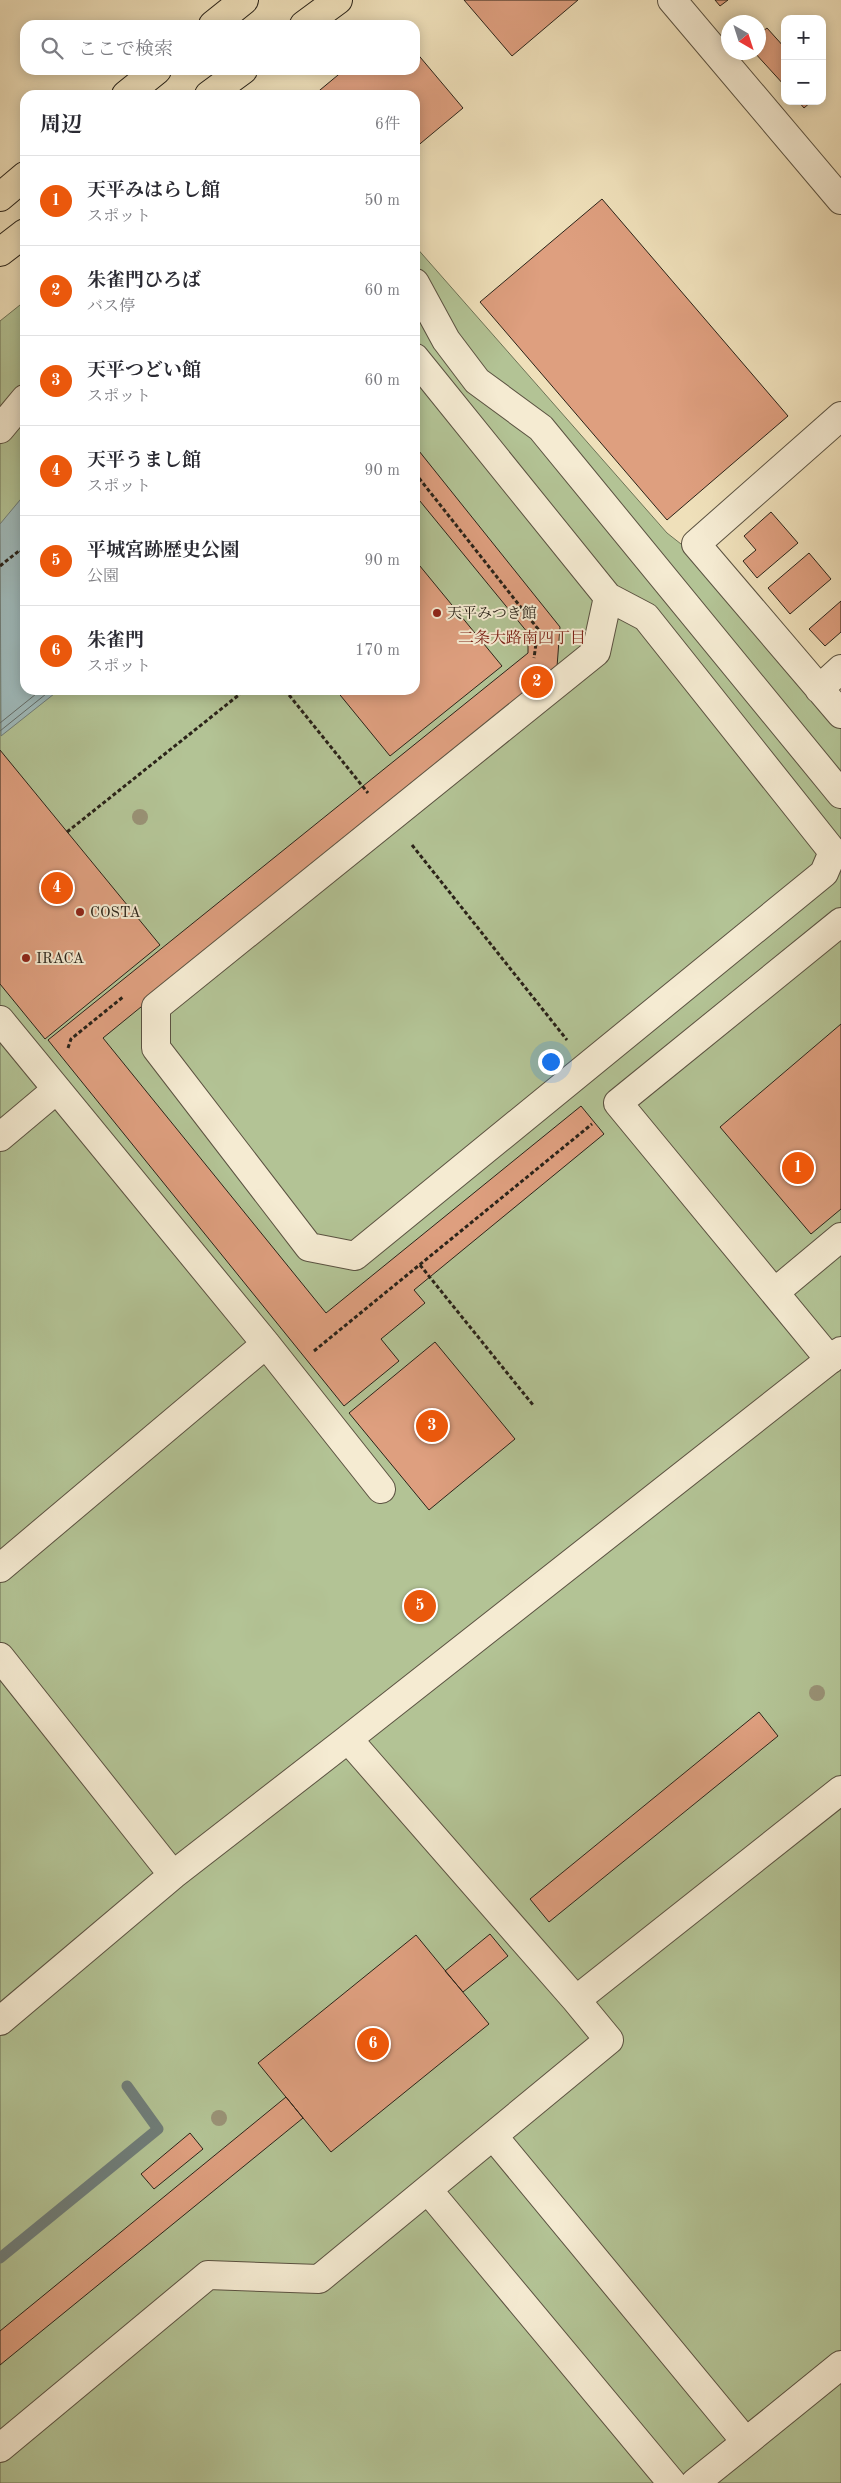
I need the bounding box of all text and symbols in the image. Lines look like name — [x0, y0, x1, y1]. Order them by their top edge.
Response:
north arrow — [721, 15, 766, 60]
map controls — [781, 15, 826, 105]
button: + — [781, 15, 826, 60]
search box — [20, 20, 420, 75]
icon: search — [38, 34, 66, 62]
text: ここで検索 — [78, 41, 173, 60]
button: − — [781, 60, 826, 105]
text: 周辺 — [40, 115, 82, 136]
text: 6件 — [375, 117, 400, 133]
text: 天平みはらし館 — [87, 182, 220, 201]
text: 1 — [51, 193, 61, 209]
text: 50 m — [364, 193, 400, 209]
text: スポット — [87, 209, 151, 225]
text: 朱雀門ひろば — [87, 272, 201, 291]
text: 2 — [51, 283, 61, 299]
text: 60 m — [364, 283, 400, 299]
text: バス停 — [87, 299, 135, 315]
text: 天平つどい館 — [87, 362, 201, 381]
text: 3 — [51, 373, 61, 389]
text: 60 m — [364, 373, 400, 389]
text: スポット — [87, 389, 151, 405]
text: 天平うまし館 — [87, 452, 201, 471]
text: 4 — [51, 463, 61, 479]
text: 90 m — [364, 463, 400, 479]
text: スポット — [87, 479, 151, 495]
text: 平城宮跡歴史公園 — [87, 542, 239, 561]
text: 5 — [51, 553, 61, 569]
text: 90 m — [364, 553, 400, 569]
text: 公園 — [87, 569, 119, 585]
place label: 天平みつき館 — [447, 605, 537, 622]
marker: 天平みつき館 — [431, 607, 443, 619]
district label: 二条大路南四丁目 — [458, 629, 586, 647]
text: 朱雀門 — [87, 632, 144, 651]
text: 6 — [51, 643, 61, 659]
text: 170 m — [355, 643, 400, 659]
text: スポット — [87, 659, 151, 675]
pin: 2 — [521, 663, 553, 701]
pin: 4 — [41, 869, 73, 907]
marker: COSTA — [74, 906, 86, 918]
place label: COSTA — [90, 906, 141, 921]
marker: IRACA — [20, 952, 32, 964]
place label: IRACA — [36, 952, 85, 967]
your location — [538, 1049, 564, 1075]
pin: 1 — [782, 1149, 814, 1187]
pin: 3 — [416, 1407, 448, 1445]
pin: 5 — [404, 1587, 436, 1625]
pin: 6 — [357, 2025, 389, 2063]

